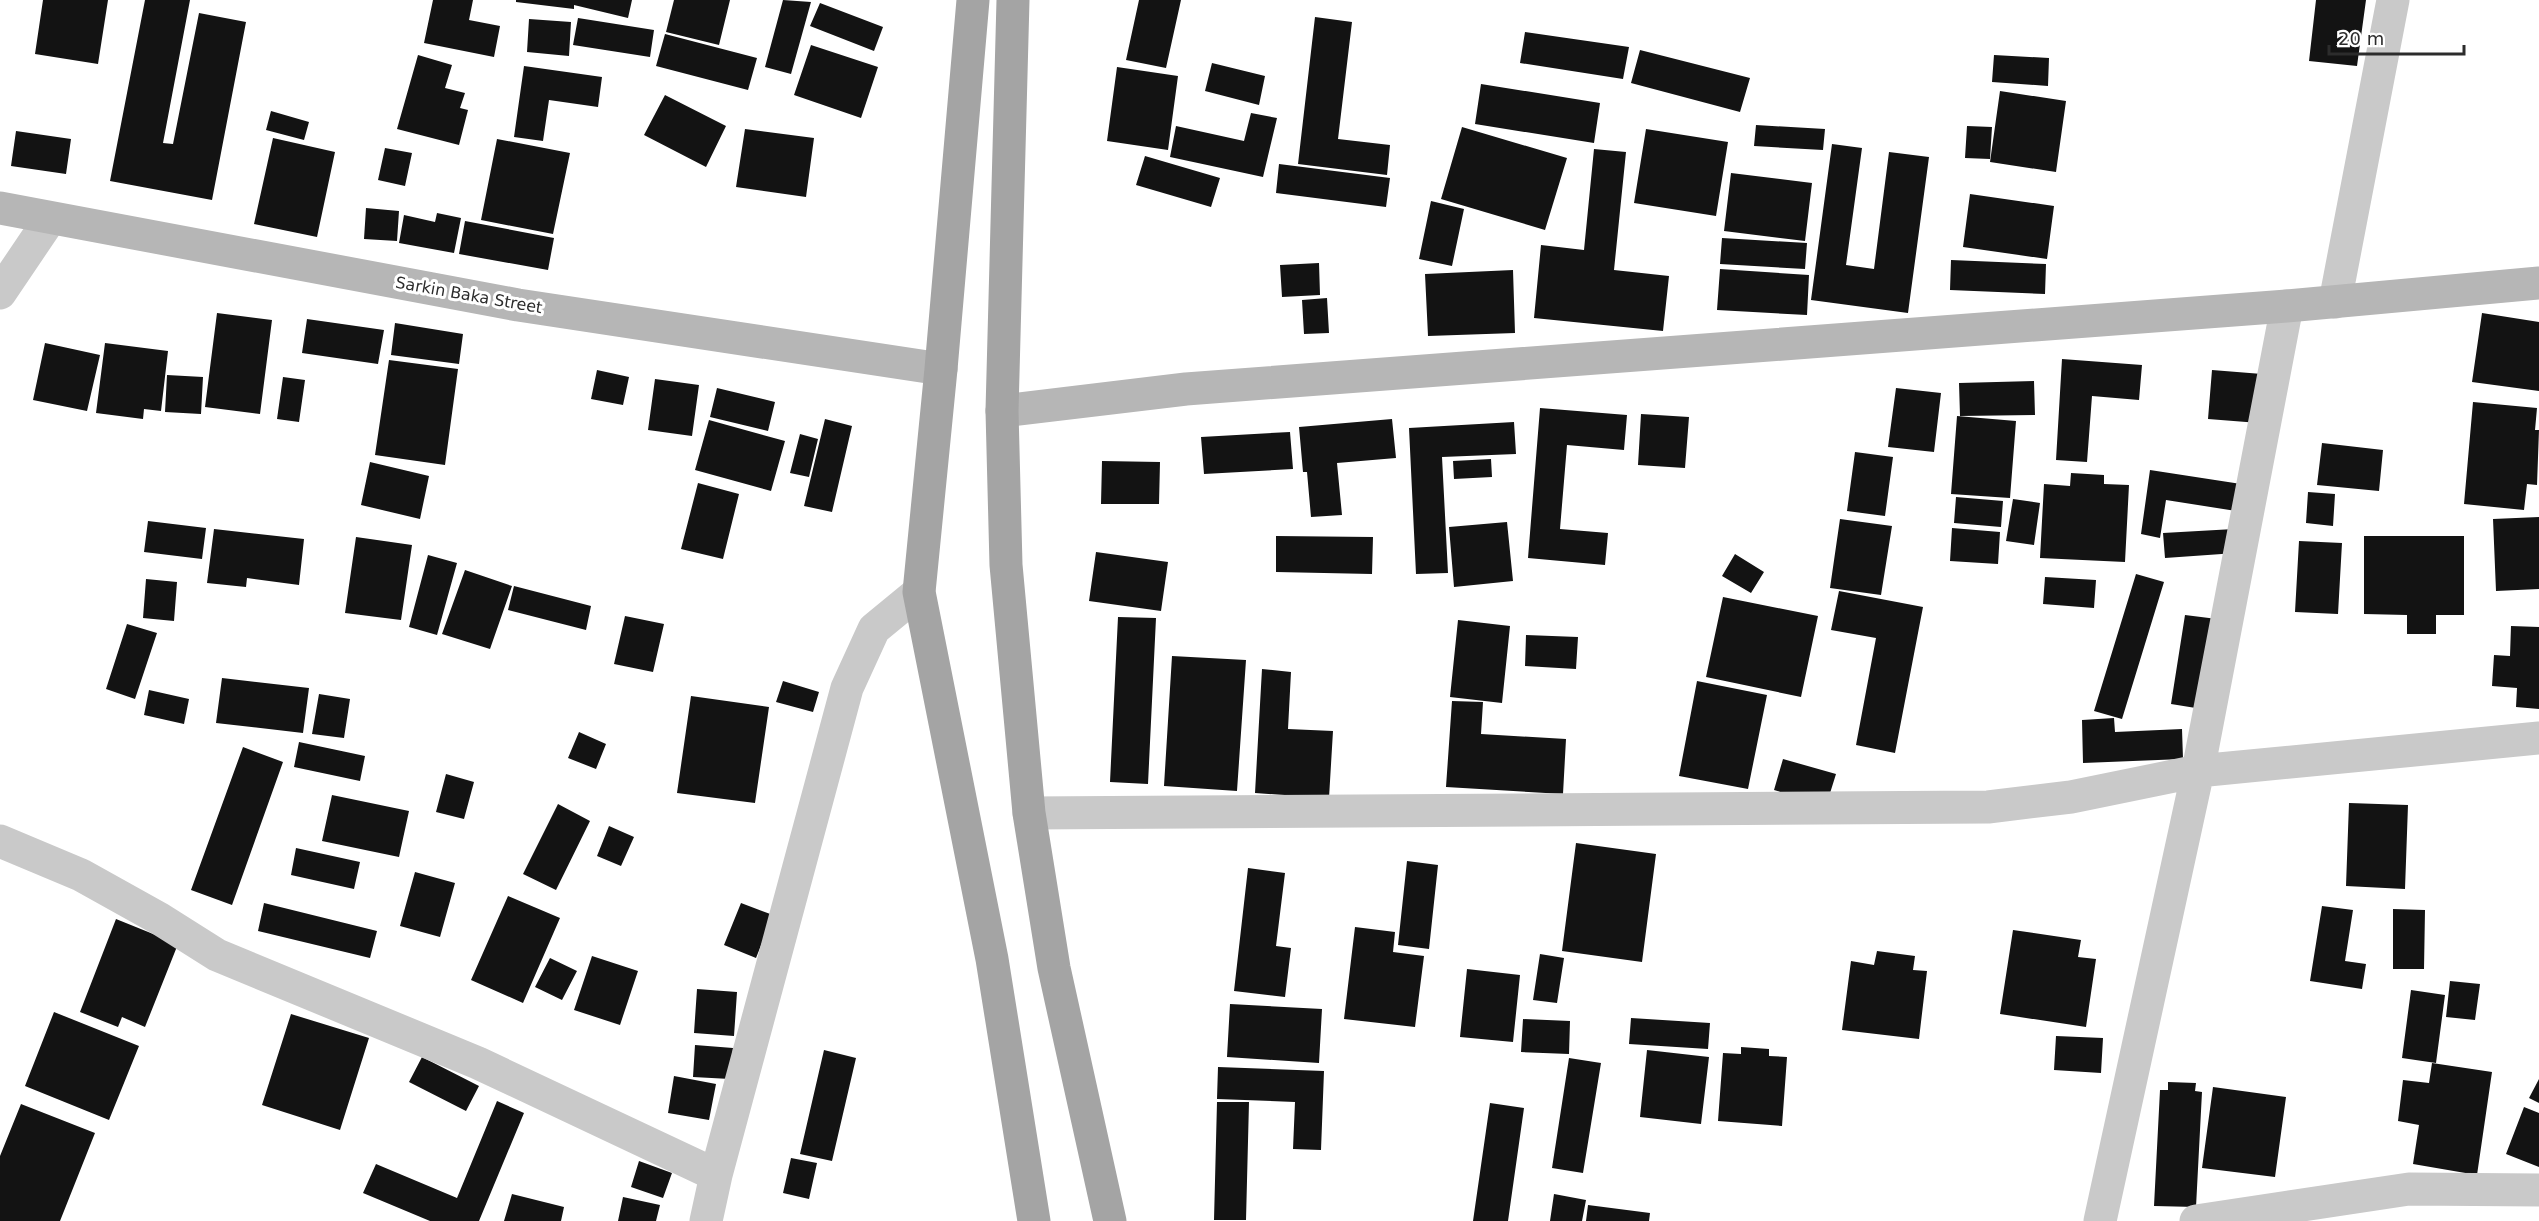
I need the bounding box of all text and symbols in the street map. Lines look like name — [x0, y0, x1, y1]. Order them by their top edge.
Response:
scale bar — [2329, 18, 2464, 56]
text: 20 m — [2338, 28, 2384, 49]
street label: Sarkin Baka Street — [394, 273, 544, 317]

